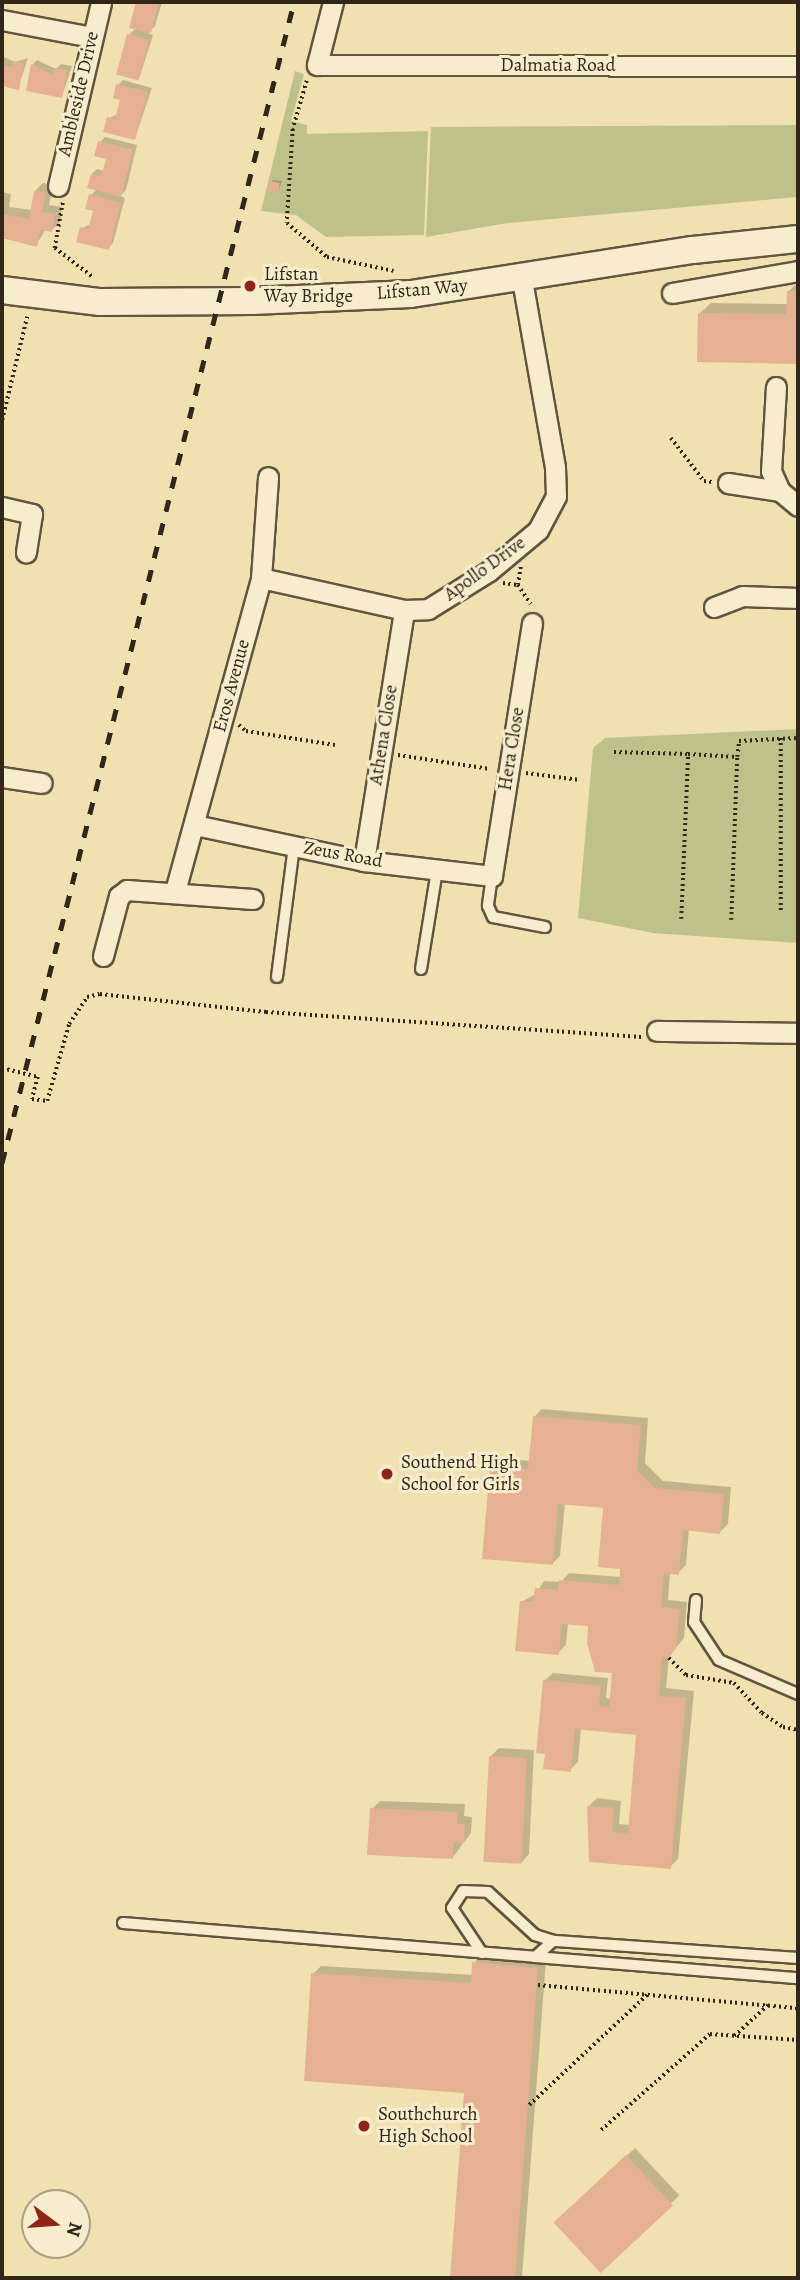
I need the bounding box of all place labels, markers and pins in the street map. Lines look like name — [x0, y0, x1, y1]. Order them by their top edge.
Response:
place label: Lifstan Way Bridge — [264, 264, 353, 308]
marker: Lifstan Way Bridge — [242, 278, 258, 294]
place label: Southend High School for Girls — [401, 1452, 520, 1496]
marker: Southend High School for Girls — [379, 1466, 395, 1482]
place label: Southchurch High School — [378, 2104, 478, 2148]
marker: Southchurch High School — [356, 2118, 372, 2134]

